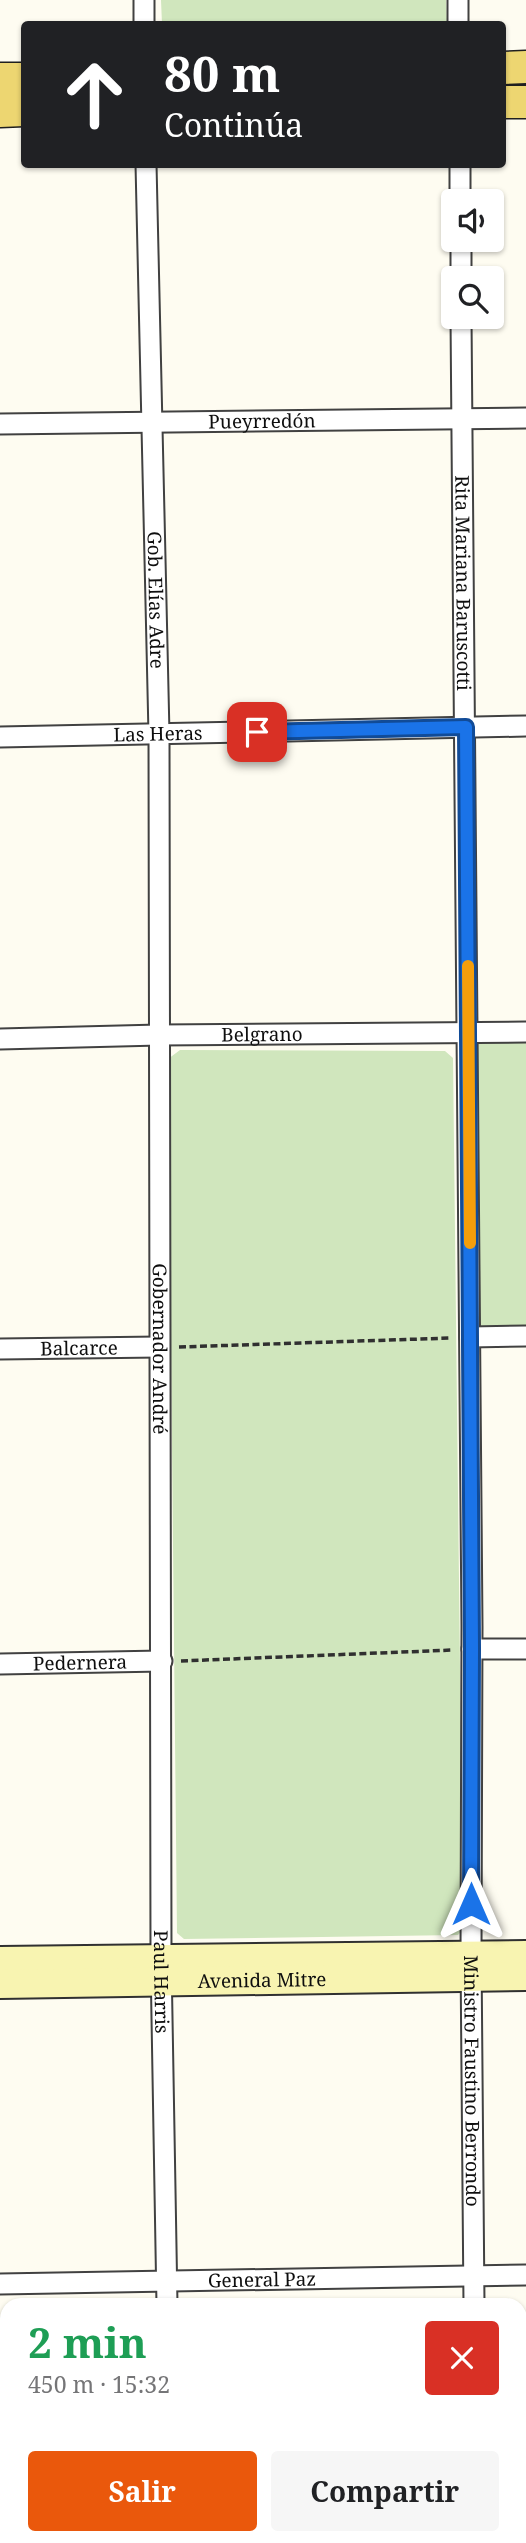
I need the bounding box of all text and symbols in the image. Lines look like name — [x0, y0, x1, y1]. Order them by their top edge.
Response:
text: 80 m — [164, 40, 280, 106]
icon: ahead — [49, 49, 140, 140]
text: Continúa — [164, 103, 303, 146]
map controls — [441, 189, 504, 329]
button: sound — [441, 189, 504, 252]
button: search — [441, 266, 504, 329]
street label: Pueyrredón — [208, 407, 316, 435]
street label: Rita Mariana Baruscotti — [449, 475, 477, 691]
street label: Gob. Elías Adre — [141, 531, 171, 669]
pin — [227, 702, 287, 762]
icon: arrive — [238, 713, 276, 751]
street label: Las Heras — [113, 720, 203, 748]
street label: Belgrano — [221, 1021, 303, 1047]
street label: Gobernador André — [147, 1263, 173, 1435]
street label: Balcarce — [40, 1335, 118, 1361]
street label: Pedernera — [33, 1649, 127, 1676]
position arrow — [434, 1867, 508, 1941]
street label: Paul Harris — [148, 1930, 175, 2034]
street label: Ministro Faustino Berrondo — [458, 1955, 486, 2207]
street label: Avenida Mitre — [197, 1966, 327, 1994]
street label: General Paz — [208, 2266, 316, 2293]
text: 2 min — [28, 2313, 147, 2370]
button: close — [425, 2321, 499, 2395]
text: 450 m · 15:32 — [28, 2368, 170, 2400]
button: Salir — [28, 2451, 257, 2531]
button: Compartir — [271, 2451, 499, 2531]

